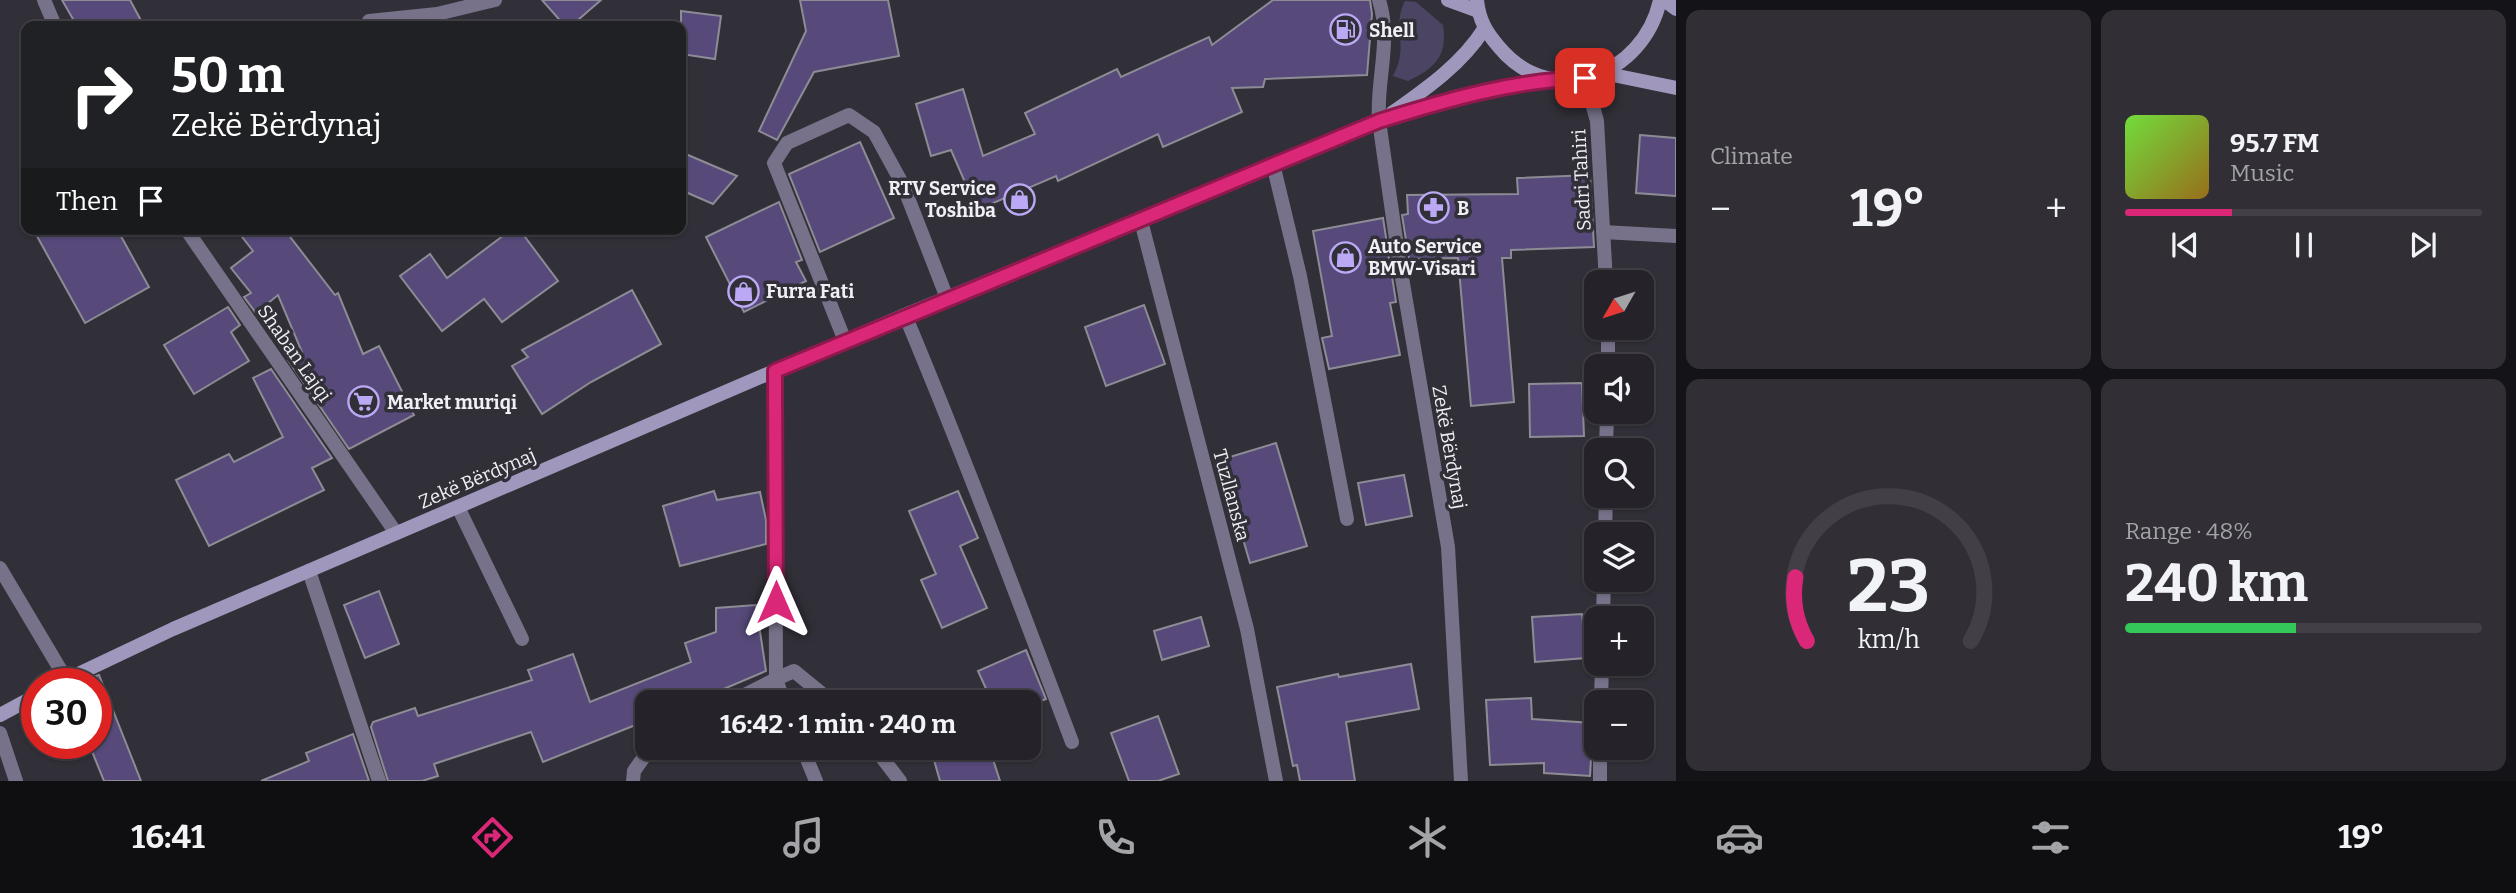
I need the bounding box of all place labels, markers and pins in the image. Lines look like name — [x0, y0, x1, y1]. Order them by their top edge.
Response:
fuel station icon: Shell — [1329, 13, 1363, 47]
place label: Shell — [1369, 19, 1415, 42]
pin — [1555, 48, 1615, 108]
place label: RTV Service Toshiba — [888, 177, 996, 222]
shop icon: RTV Service Toshiba — [1002, 182, 1036, 216]
pharmacy icon: B — [1417, 191, 1451, 225]
place label: B — [1457, 197, 1469, 220]
place label: Auto Service BMW-Visari — [1368, 235, 1482, 280]
shop icon: Auto Service BMW-Visari — [1328, 240, 1362, 274]
shop icon: Furra Fati — [726, 274, 760, 308]
place label: Furra Fati — [766, 280, 854, 303]
supermarket icon: Market muriqi — [347, 385, 381, 419]
place label: Market muriqi — [387, 391, 517, 414]

